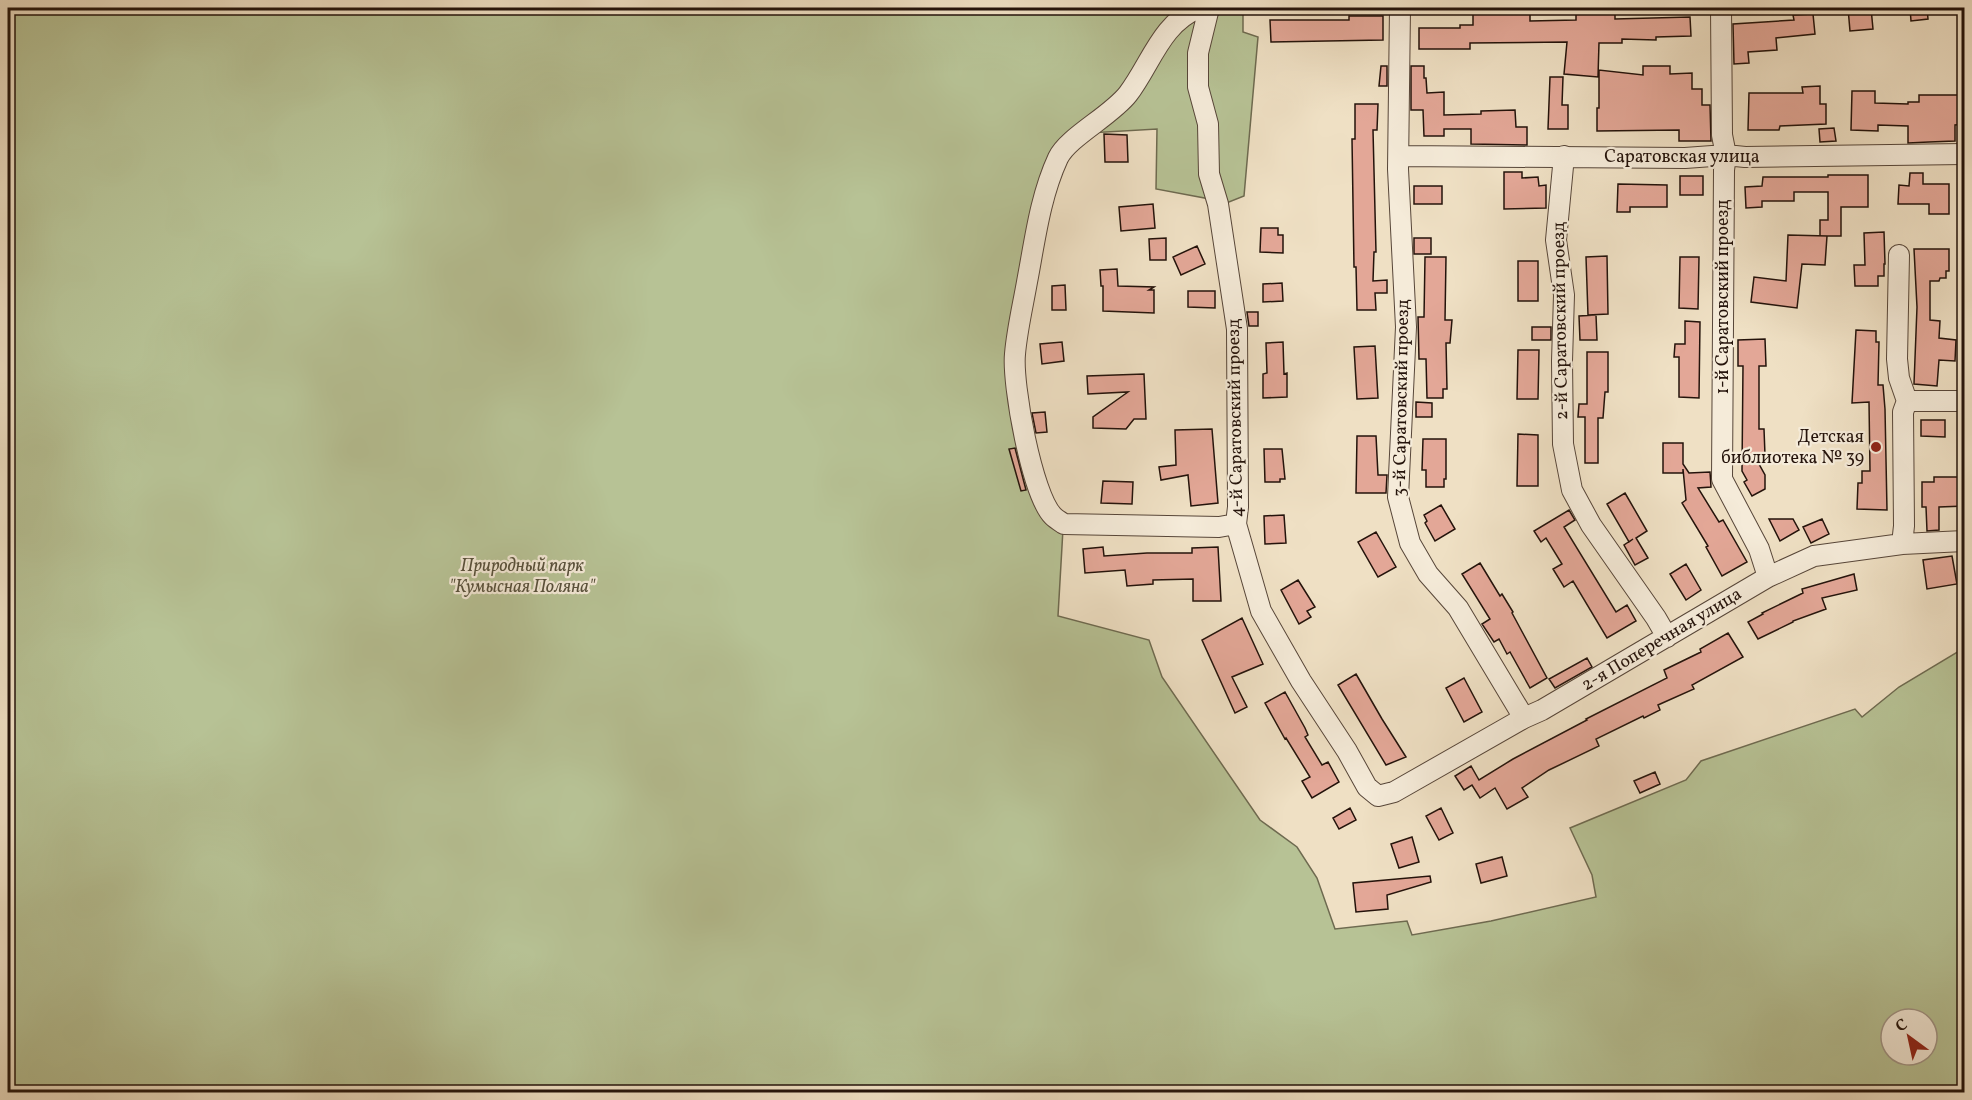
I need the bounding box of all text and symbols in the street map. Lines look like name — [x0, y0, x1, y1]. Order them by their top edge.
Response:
street label: Саратовская улица — [1604, 145, 1760, 170]
street label: 1-й Саратовский проезд — [1711, 200, 1736, 394]
street label: 2-й Саратовский проезд — [1547, 222, 1575, 420]
street label: 3-й Саратовский проезд — [1388, 299, 1416, 497]
street label: 4-й Саратовский проезд — [1222, 319, 1250, 517]
place label: Детская библиотека № 39 — [1721, 425, 1864, 471]
marker: Детская библиотека № 39 — [1869, 440, 1883, 454]
park label: Природный парк "Кумысная Поляна" — [449, 554, 596, 600]
street label: 2-я Поперечная улица — [1577, 582, 1747, 698]
north arrow — [1879, 1007, 1939, 1067]
text: С — [1892, 1014, 1912, 1038]

